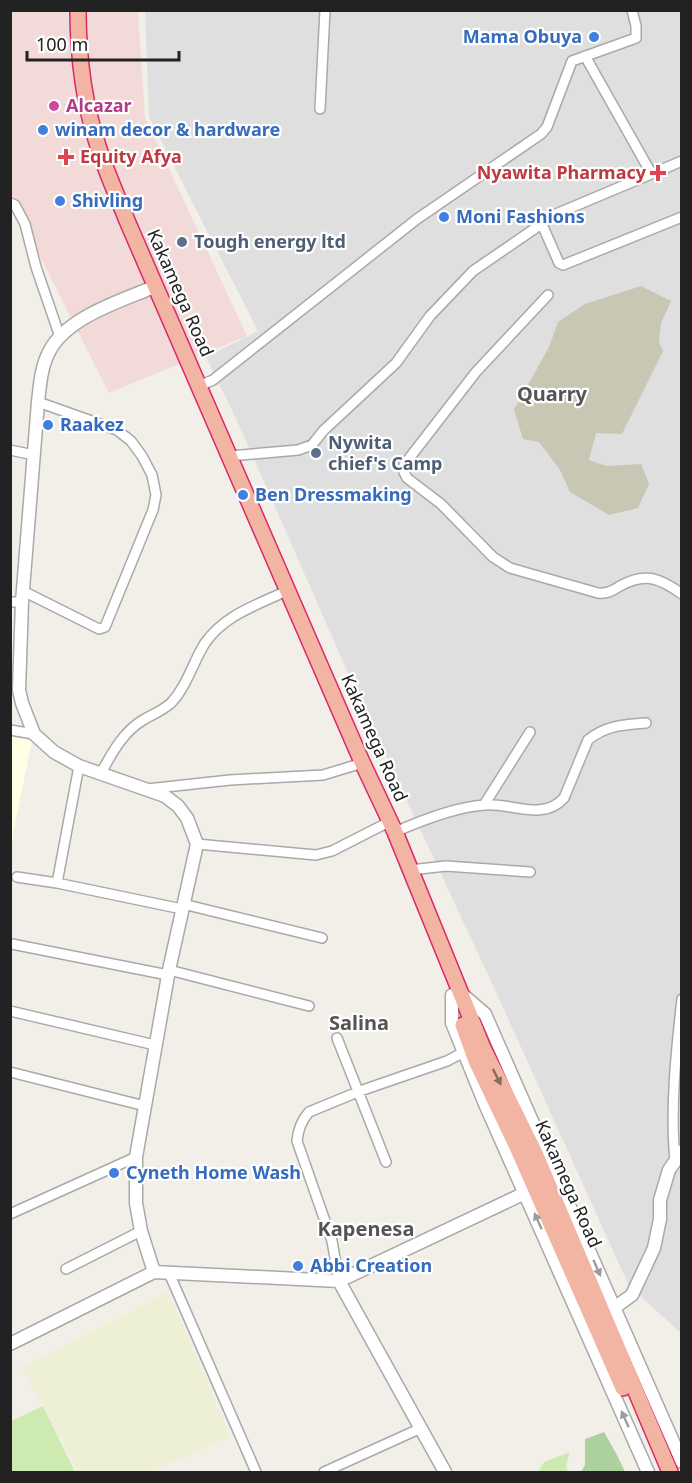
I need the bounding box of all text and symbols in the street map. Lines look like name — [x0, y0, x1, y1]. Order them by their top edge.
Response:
scale bar — [27, 24, 178, 62]
place label: Mama Obuya — [463, 24, 582, 48]
marker: Mama Obuya — [587, 30, 601, 44]
text: 100 m — [36, 32, 88, 56]
place label: Alcazar — [66, 93, 132, 117]
marker: Alcazar — [47, 99, 61, 113]
place label: winam decor & hardware — [55, 117, 280, 141]
marker: winam decor & hardware — [36, 123, 50, 137]
place label: Equity Afya — [80, 144, 182, 168]
marker: Equity Afya — [57, 148, 75, 166]
place label: Nyawita Pharmacy — [477, 160, 647, 184]
marker: Nyawita Pharmacy — [651, 166, 665, 180]
place label: Shivling — [72, 188, 143, 212]
marker: Shivling — [53, 194, 67, 208]
place label: Moni Fashions — [456, 204, 585, 228]
marker: Moni Fashions — [437, 210, 451, 224]
street label: Kakamega Road — [142, 225, 220, 360]
place label: Tough energy ltd — [194, 229, 346, 253]
marker: Tough energy ltd — [175, 235, 189, 249]
district label: Quarry — [517, 380, 588, 407]
place label: Raakez — [60, 412, 124, 436]
marker: Raakez — [41, 418, 55, 432]
place label: Nywita chief's Camp — [328, 430, 442, 475]
marker: Nywita chief's Camp — [309, 446, 323, 460]
place label: Ben Dressmaking — [255, 482, 412, 506]
marker: Ben Dressmaking — [236, 488, 250, 502]
street label: Kakamega Road — [336, 670, 414, 805]
district label: Salina — [329, 1009, 389, 1036]
one-way arrow — [493, 1068, 502, 1085]
street label: Kakamega Road — [530, 1116, 608, 1251]
place label: Cyneth Home Wash — [126, 1160, 301, 1184]
marker: Cyneth Home Wash — [107, 1166, 121, 1180]
one-way arrow — [533, 1213, 542, 1230]
district label: Kapenesa — [318, 1215, 414, 1242]
place label: Abbi Creation — [310, 1253, 432, 1277]
marker: Abbi Creation — [291, 1259, 305, 1273]
one-way arrow — [592, 1259, 602, 1277]
one-way arrow — [619, 1410, 629, 1428]

